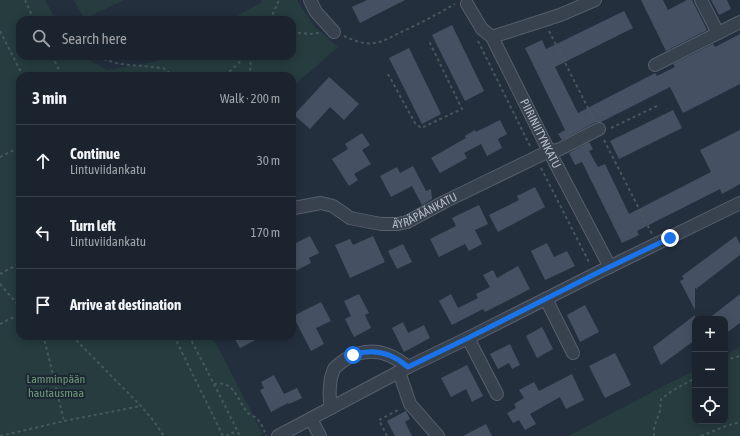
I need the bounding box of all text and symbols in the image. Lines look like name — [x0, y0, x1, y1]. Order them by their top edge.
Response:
search box — [16, 16, 296, 60]
icon: search — [30, 27, 52, 49]
text: Search here — [62, 30, 127, 47]
text: 3 min — [32, 88, 67, 108]
text: Walk · 200 m — [220, 91, 280, 106]
street label: PIIRINIITYNKATU — [517, 97, 564, 171]
text: Continue — [70, 145, 120, 162]
icon: ahead — [32, 150, 54, 172]
text: 30 m — [257, 153, 280, 168]
text: Lintuviidankatu — [70, 162, 146, 177]
street label: ÄYRÄPÄÄNKATU — [393, 190, 459, 231]
text: Turn left — [70, 217, 116, 234]
icon: left — [32, 222, 54, 244]
text: 170 m — [251, 225, 280, 240]
route end — [661, 229, 679, 247]
text: Lintuviidankatu — [70, 234, 146, 249]
icon: arrive — [32, 294, 54, 316]
text: Arrive at destination — [70, 296, 181, 313]
map controls — [692, 316, 728, 424]
button: + — [692, 316, 728, 352]
route start — [344, 346, 362, 364]
button: − — [692, 352, 728, 388]
park label: Lamminpään hautausmaa — [27, 372, 85, 400]
button: locate — [692, 388, 728, 424]

